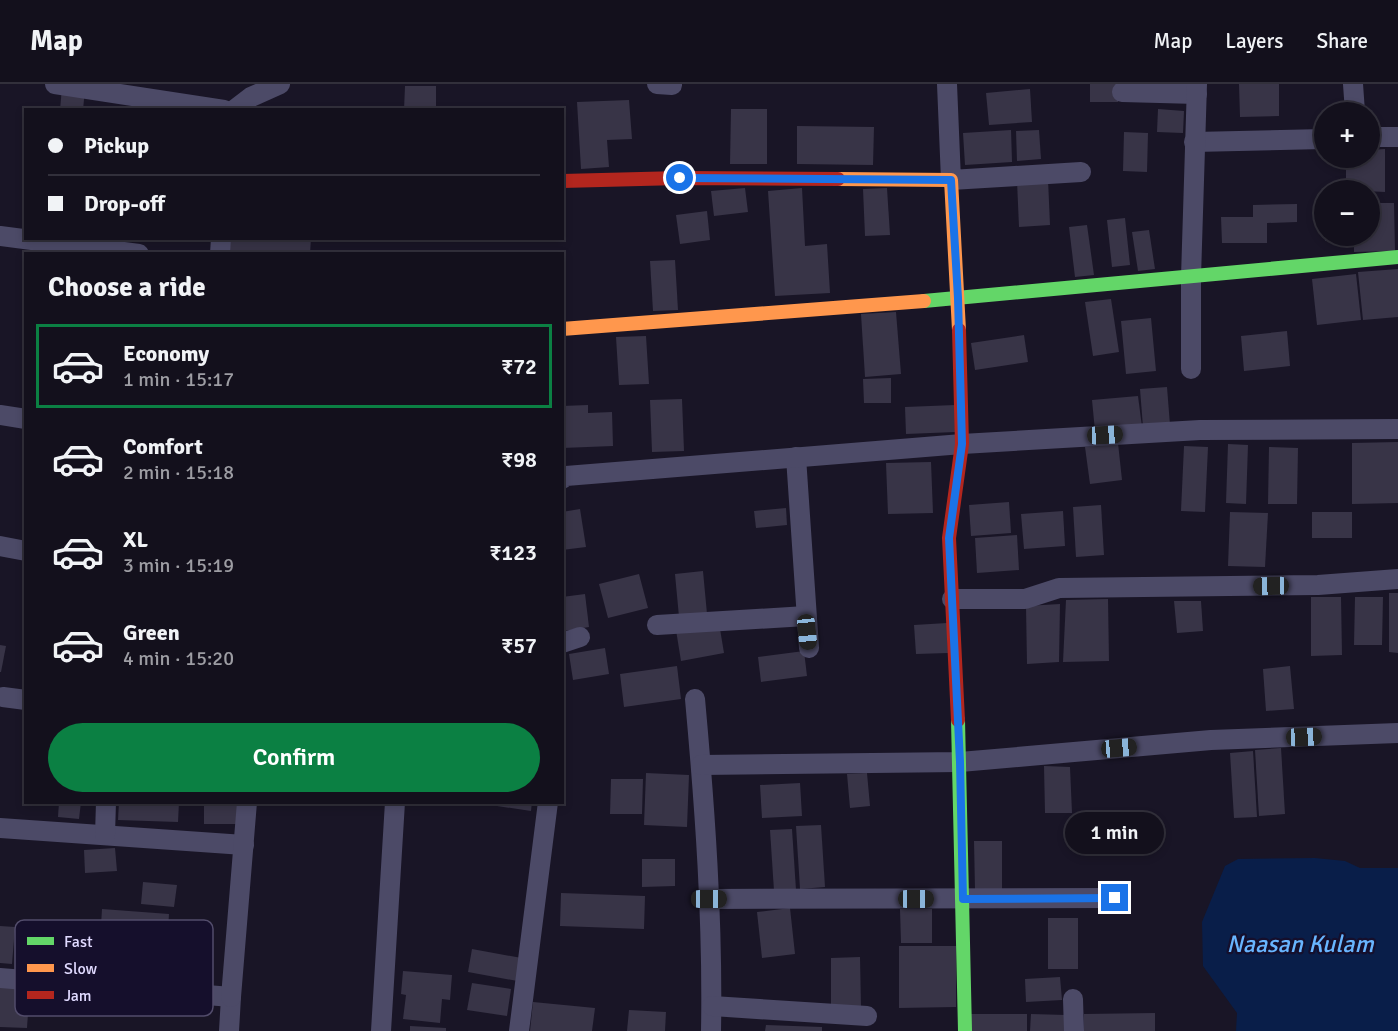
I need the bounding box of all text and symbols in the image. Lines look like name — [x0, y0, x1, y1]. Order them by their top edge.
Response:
text: Map — [30, 24, 83, 58]
text: Map — [1154, 28, 1192, 54]
text: Layers — [1225, 28, 1283, 54]
text: Share — [1316, 28, 1368, 54]
map controls — [1314, 102, 1380, 246]
button: + — [1314, 102, 1380, 168]
text: Pickup — [84, 132, 149, 159]
route start — [666, 164, 693, 191]
button: − — [1314, 180, 1380, 246]
text: Drop-off — [84, 190, 165, 217]
text: Choose a ride — [48, 271, 206, 304]
icon: car — [51, 339, 105, 393]
text: Economy — [123, 340, 209, 367]
text: ₹72 — [501, 353, 537, 380]
text: 1 min · 15:17 — [123, 367, 234, 392]
car — [1087, 425, 1123, 445]
icon: car — [51, 432, 105, 486]
text: Comfort — [123, 433, 203, 460]
text: ₹98 — [501, 446, 537, 473]
text: 2 min · 15:18 — [123, 460, 234, 485]
icon: car — [51, 525, 105, 579]
text: XL — [123, 526, 148, 553]
text: ₹123 — [489, 539, 537, 566]
text: 3 min · 15:19 — [123, 553, 234, 578]
car — [1253, 577, 1289, 595]
car — [796, 613, 818, 651]
icon: car — [51, 618, 105, 672]
text: Green — [123, 619, 180, 646]
text: ₹57 — [501, 632, 537, 659]
text: 4 min · 15:20 — [123, 646, 234, 671]
button: Confirm — [48, 723, 540, 792]
car — [1286, 727, 1322, 747]
car — [1100, 737, 1138, 759]
callout: 1 min — [1066, 811, 1164, 853]
text: 1 min — [1091, 820, 1138, 845]
route end — [1101, 884, 1128, 911]
car — [691, 890, 727, 908]
car — [898, 890, 934, 908]
legend — [15, 920, 213, 1016]
water label: Naasan Kulam — [1226, 929, 1374, 959]
text: Fast — [64, 932, 93, 952]
text: Slow — [64, 959, 98, 979]
text: Jam — [64, 986, 92, 1006]

